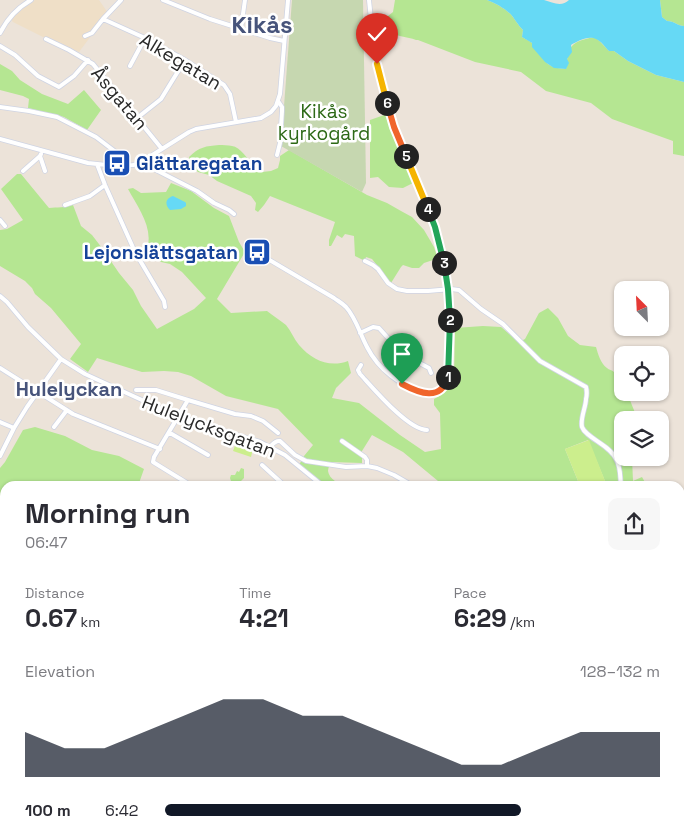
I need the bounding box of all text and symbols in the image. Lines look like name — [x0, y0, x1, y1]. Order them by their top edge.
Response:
district label: Kikås — [231, 9, 293, 40]
pin — [356, 13, 398, 64]
icon: check — [363, 20, 391, 48]
street label: Alkegatan — [135, 27, 226, 96]
street label: Åsgatan — [86, 61, 154, 135]
pin: 6 — [374, 90, 400, 116]
text: 6 — [383, 94, 392, 112]
park label: Kikås kyrkogård — [278, 99, 370, 146]
pin: 5 — [394, 144, 418, 168]
text: 5 — [402, 147, 411, 165]
bus stop icon: Glättaregatan — [102, 148, 132, 178]
place label: Glättaregatan — [136, 151, 262, 176]
pin: 4 — [416, 196, 440, 222]
text: 4 — [424, 200, 433, 218]
bus stop icon: Lejonslättsgatan — [242, 237, 272, 267]
place label: Lejonslättsgatan — [84, 240, 238, 265]
pin: 3 — [432, 250, 456, 276]
text: 3 — [440, 254, 449, 272]
north arrow — [614, 281, 669, 336]
map controls — [614, 281, 669, 466]
pin: 2 — [438, 308, 462, 332]
text: 2 — [446, 311, 455, 329]
pin — [381, 333, 423, 384]
icon: arrive — [388, 340, 416, 368]
button: locate — [614, 346, 669, 401]
pin: 1 — [436, 364, 460, 390]
text: 1 — [445, 368, 452, 386]
district label: Hulelyckan — [16, 376, 122, 402]
street label: Hulelycksgatan — [138, 389, 279, 463]
button: layers — [614, 411, 669, 466]
text: Morning run — [25, 495, 190, 531]
button: share — [608, 498, 660, 550]
text: 06:47 — [25, 532, 68, 553]
text: Distance — [25, 584, 85, 602]
text: Time — [239, 584, 271, 602]
text: Pace — [454, 584, 486, 602]
text: 0.67 — [25, 602, 77, 634]
text: 4:21 — [239, 602, 289, 634]
text: 6:29 — [454, 602, 507, 634]
text: km — [77, 613, 100, 631]
text: /km — [507, 613, 535, 631]
text: Elevation — [25, 661, 95, 682]
text: 128–132 m — [580, 661, 660, 682]
text: 100 m — [25, 800, 71, 821]
text: 6:42 — [105, 800, 139, 821]

